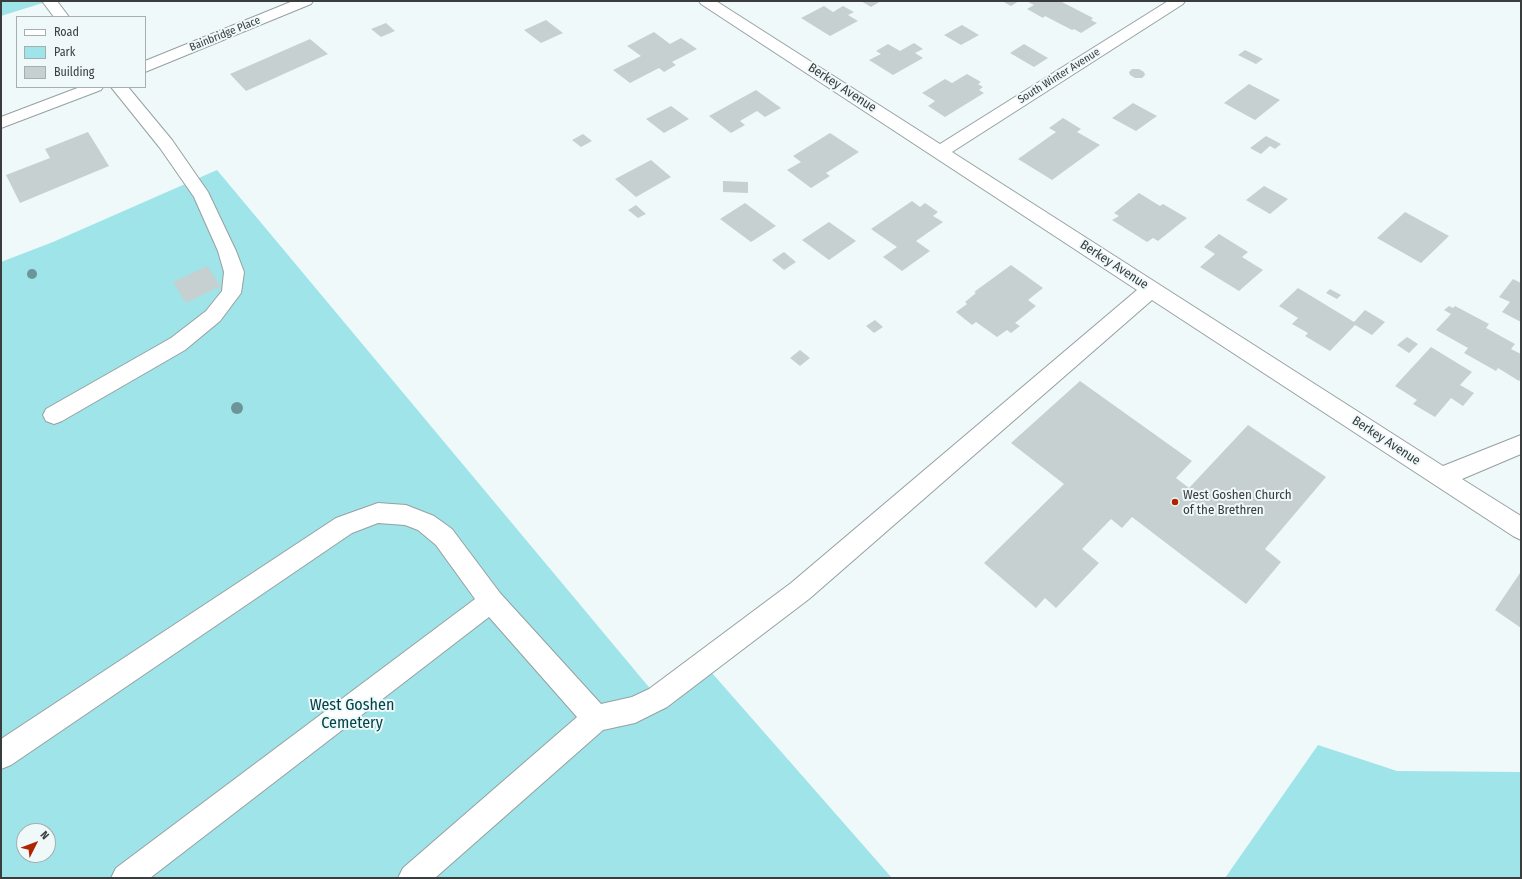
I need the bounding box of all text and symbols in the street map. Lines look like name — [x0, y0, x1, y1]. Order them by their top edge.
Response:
street label: Bainbridge Place — [188, 14, 262, 54]
legend — [16, 16, 146, 88]
text: Road — [54, 25, 79, 39]
text: Park — [54, 45, 75, 59]
street label: South Winter Avenue — [1016, 45, 1102, 107]
street label: Berkey Avenue — [805, 60, 879, 116]
text: Building — [54, 65, 94, 79]
street label: Berkey Avenue — [1077, 237, 1151, 293]
street label: Berkey Avenue — [1349, 413, 1423, 469]
place label: West Goshen Church of the Brethren — [1183, 487, 1292, 518]
marker: West Goshen Church of the Brethren — [1170, 497, 1180, 507]
park label: West Goshen Cemetery — [310, 696, 394, 734]
north arrow — [16, 823, 56, 863]
text: N — [38, 829, 52, 842]

